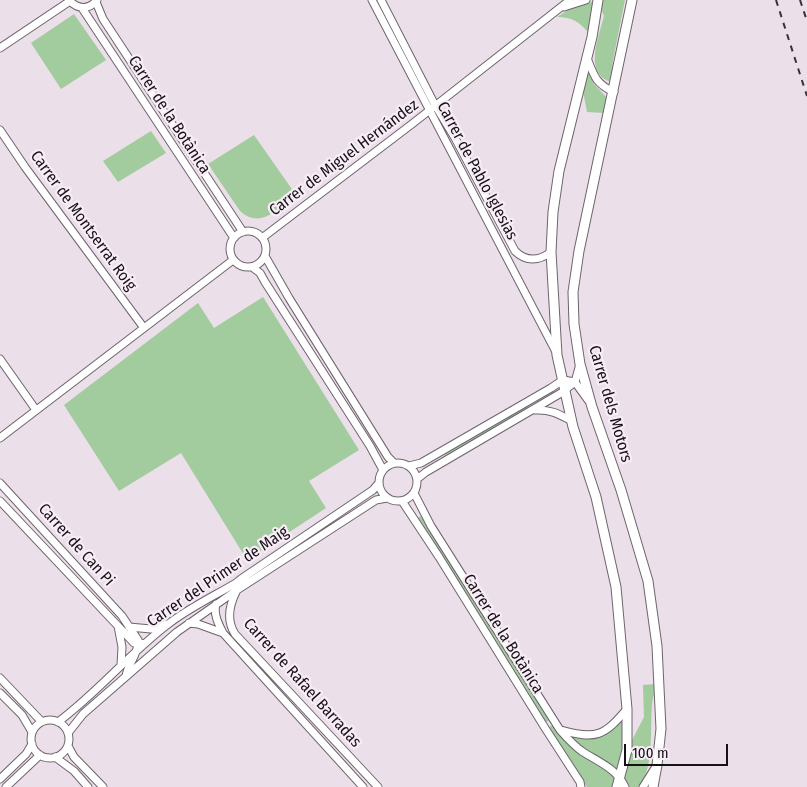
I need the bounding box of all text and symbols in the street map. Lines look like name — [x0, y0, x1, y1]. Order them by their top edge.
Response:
street label: Carrer de la Botànica — [124, 52, 214, 178]
street label: Carrer de Miguel Hernández — [266, 96, 422, 220]
street label: Carrer de Pablo Iglesias — [433, 99, 521, 243]
street label: Carrer de Montserrat Roig — [26, 147, 140, 295]
street label: Carrer dels Motors — [584, 343, 636, 465]
street label: Carrer de Can Pi — [34, 500, 118, 590]
street label: Carrer del Primer de Maig — [144, 522, 292, 632]
street label: Carrer de la Botànica — [459, 571, 547, 697]
street label: Carrer de Rafael Barradas — [239, 615, 365, 751]
scale bar — [627, 734, 731, 766]
text: 100 m — [632, 744, 669, 762]

